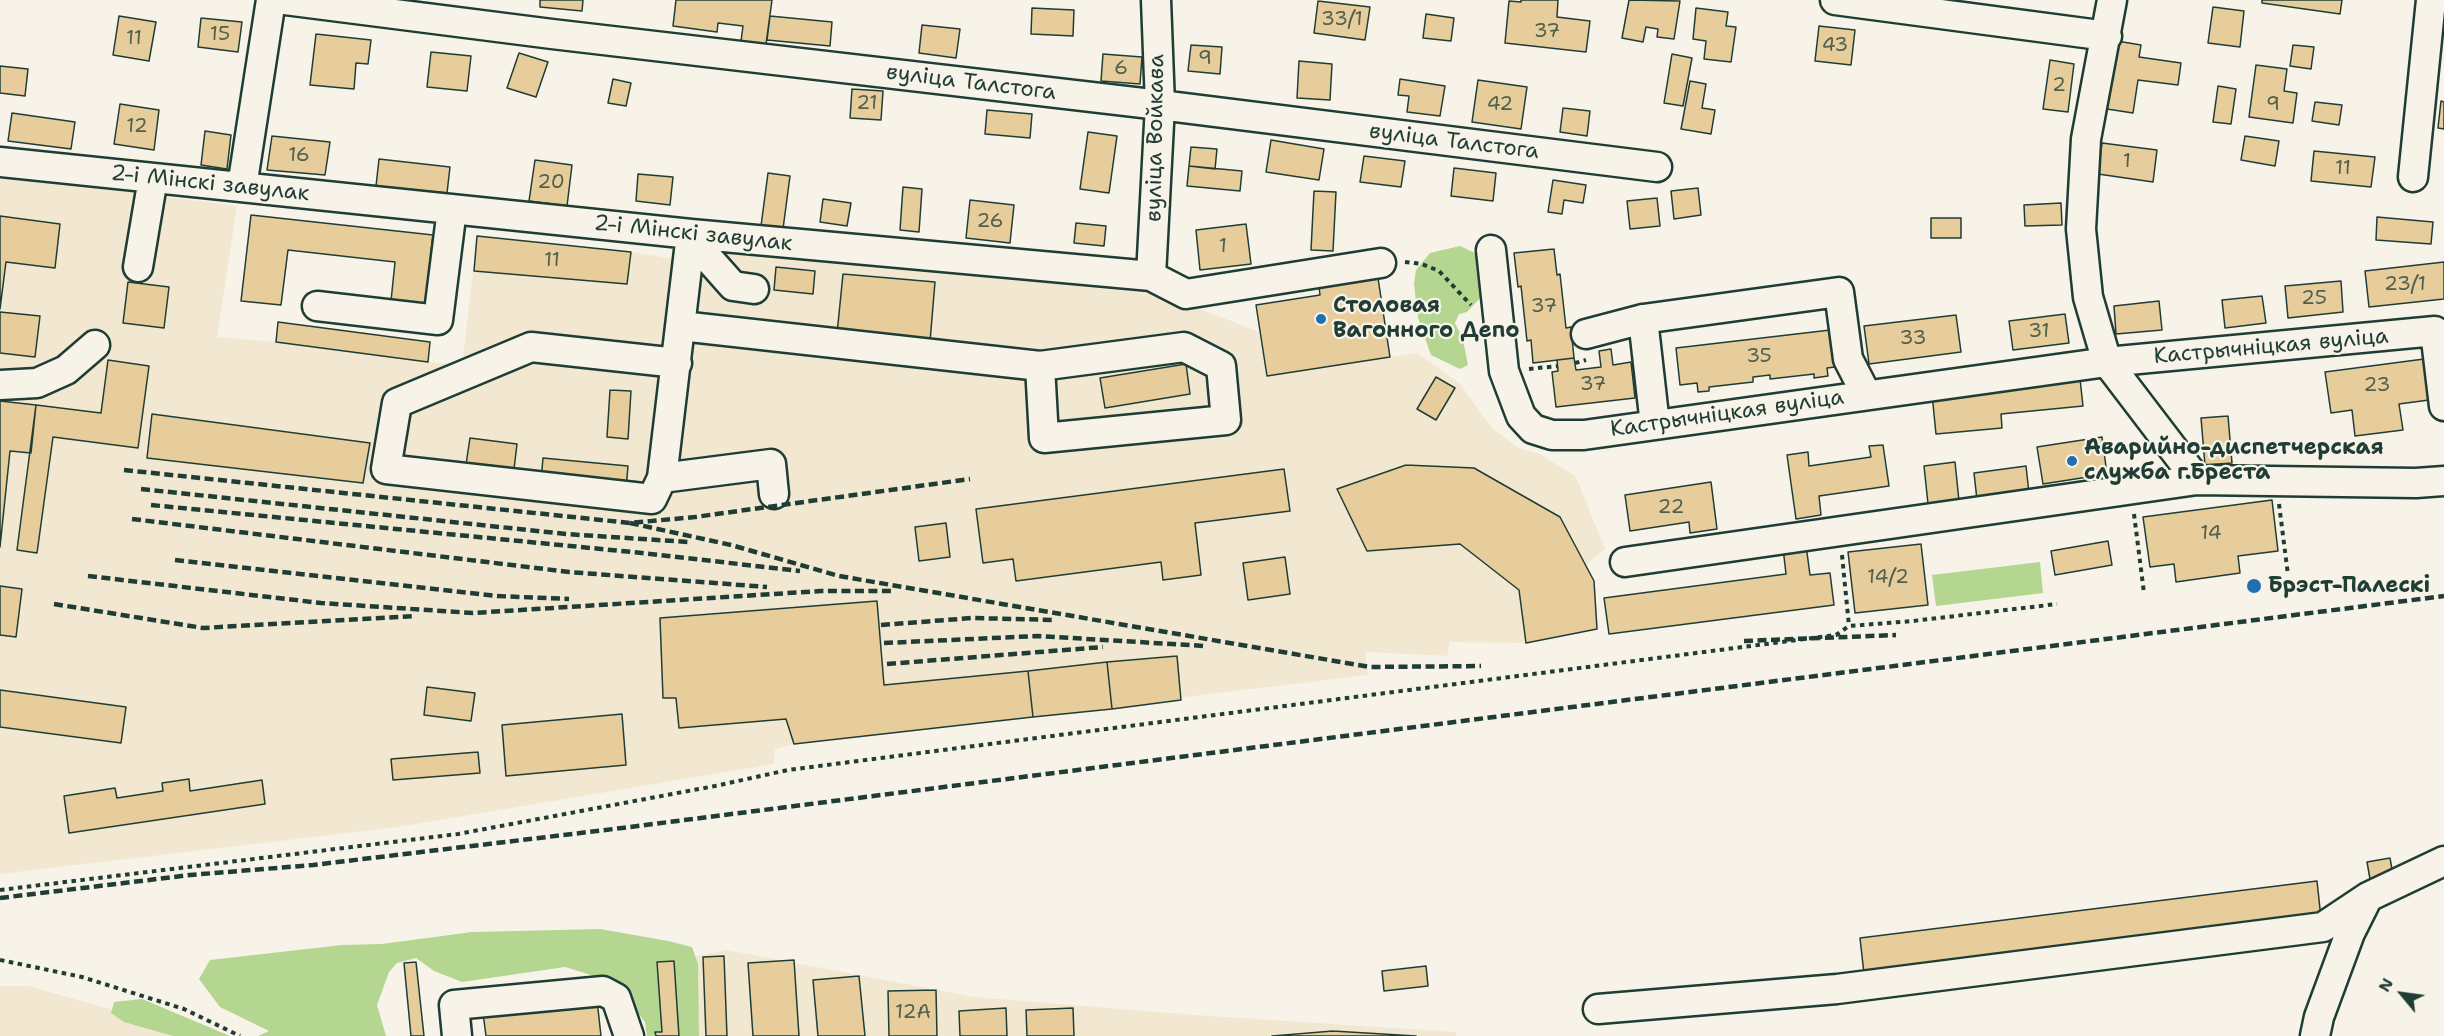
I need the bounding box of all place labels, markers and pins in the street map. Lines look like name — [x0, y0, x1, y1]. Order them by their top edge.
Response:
place label: Столовая Вагонного Депо — [1333, 293, 1520, 344]
marker: Столовая Вагонного Депо — [1314, 312, 1328, 326]
place label: Аварийно-диспетчерская служба г.Бреста — [2084, 435, 2384, 487]
marker: Аварийно-диспетчерская служба г.Бреста — [2065, 454, 2079, 468]
place label: Брэст-Палескі — [2268, 573, 2430, 599]
marker: Брэст-Палескі — [2245, 577, 2263, 595]

